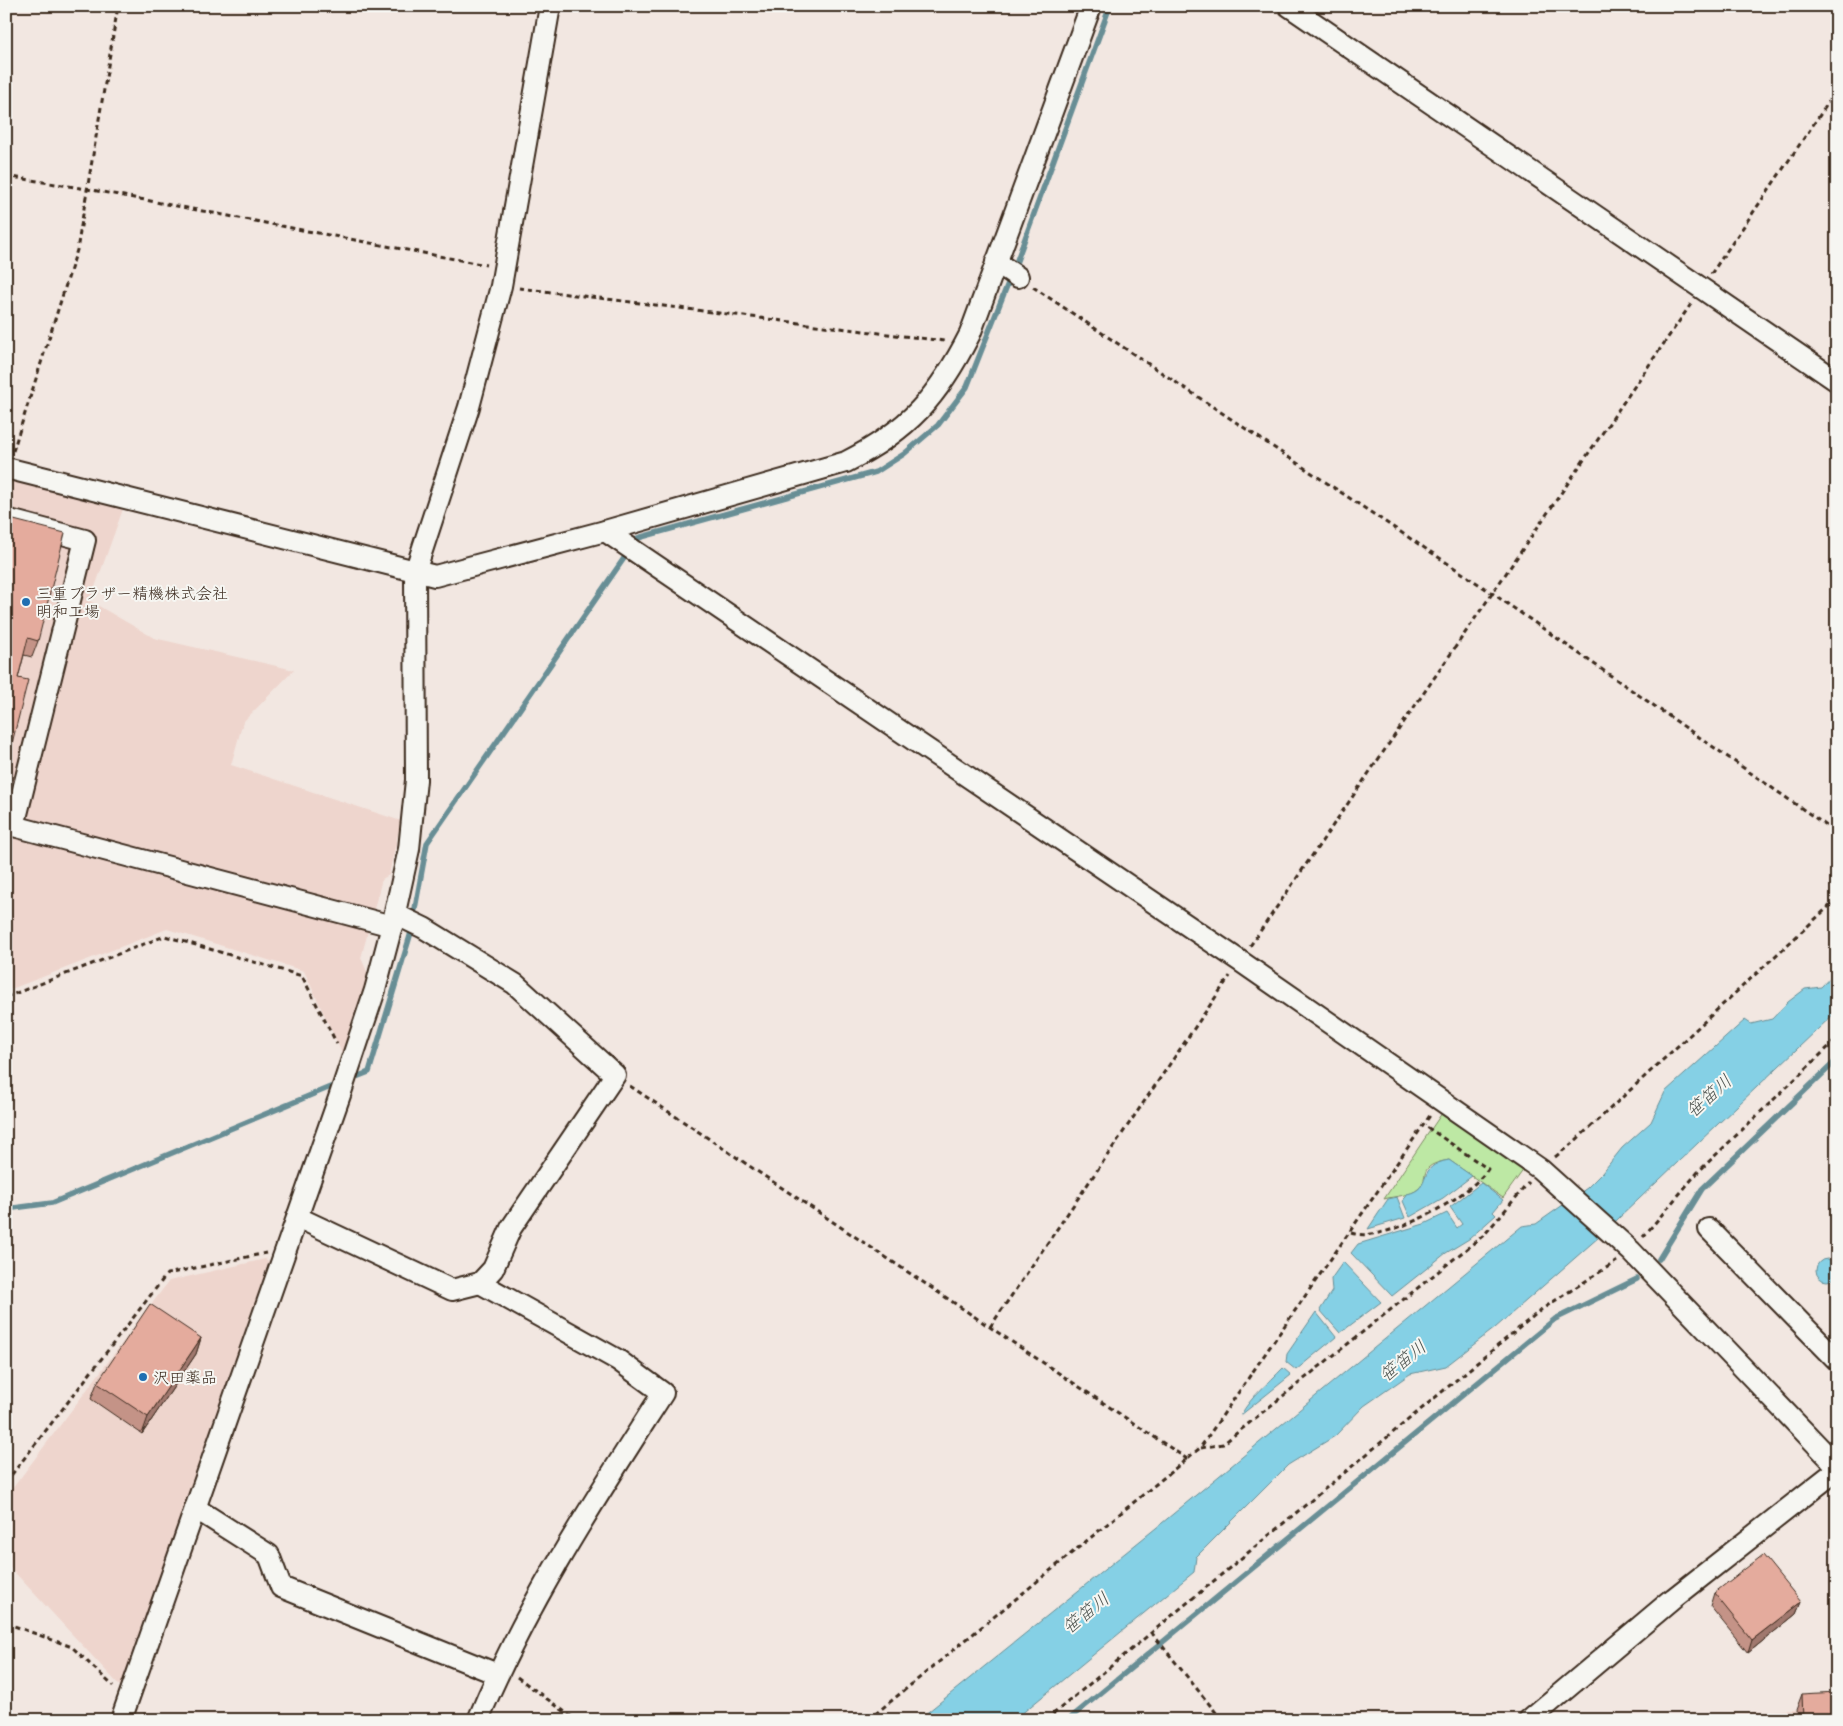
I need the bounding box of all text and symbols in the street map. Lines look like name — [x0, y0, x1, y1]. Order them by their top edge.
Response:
place label: 三重ブラザー精機株式会社 明和工場 — [36, 584, 228, 621]
marker: 三重ブラザー精機株式会社 明和工場 — [20, 596, 32, 608]
water label: 笹笛川 — [1682, 1070, 1736, 1122]
water label: 笹笛川 — [1375, 1335, 1431, 1387]
place label: 沢田薬品 — [153, 1368, 217, 1387]
marker: 沢田薬品 — [137, 1371, 149, 1383]
water label: 笹笛川 — [1058, 1587, 1114, 1639]

